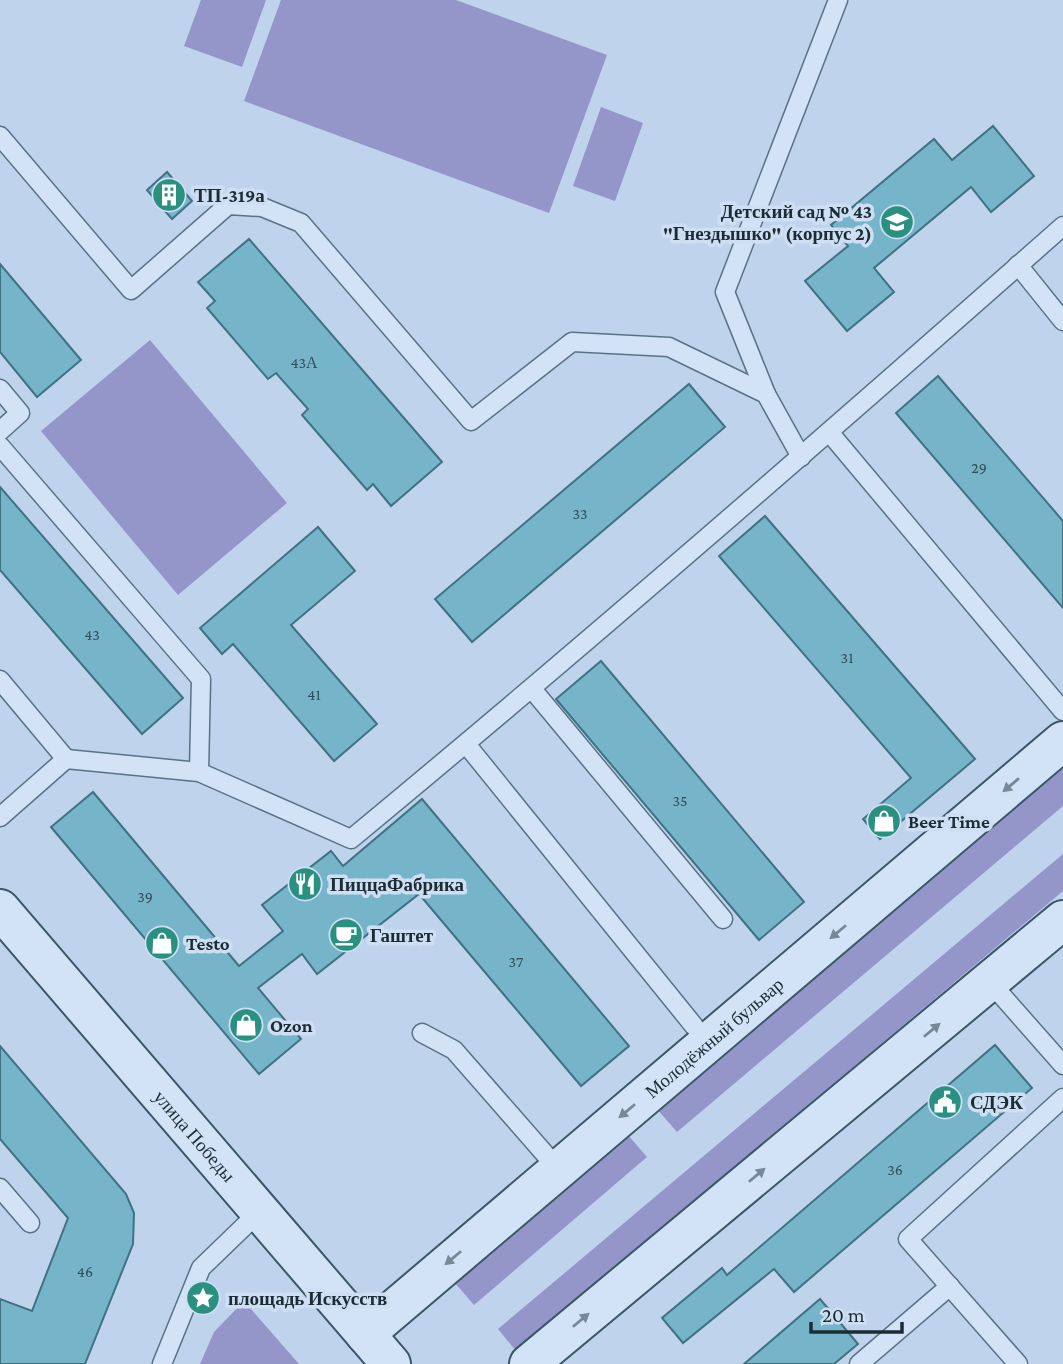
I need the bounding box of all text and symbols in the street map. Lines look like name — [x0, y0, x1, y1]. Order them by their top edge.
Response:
building icon: ТП-319а — [150, 176, 188, 214]
place label: ТП-319а — [194, 185, 265, 206]
place label: Детский сад № 43 "Гнездышко" (корпус 2) — [663, 201, 872, 245]
school or university icon: Детский сад № 43 "Гнездышко" (корпус 2) — [878, 203, 916, 241]
house number: 43А — [290, 354, 318, 371]
house number: 29 — [971, 459, 987, 476]
house number: 33 — [572, 505, 588, 522]
house number: 43 — [84, 626, 100, 643]
house number: 31 — [841, 649, 853, 666]
house number: 41 — [307, 686, 321, 703]
one-way arrow — [1002, 777, 1020, 793]
house number: 35 — [672, 792, 688, 809]
shop icon: Beer Time — [865, 802, 903, 840]
place label: Beer Time — [908, 811, 990, 832]
restaurant icon: ПиццаФабрика — [286, 865, 324, 903]
place label: ПиццаФабрика — [330, 874, 465, 895]
house number: 39 — [137, 888, 153, 905]
cafe icon: Гаштет — [327, 916, 365, 954]
shop icon: Testo — [143, 924, 181, 962]
one-way arrow — [829, 924, 846, 939]
place label: Гаштет — [370, 925, 434, 946]
place label: Testo — [186, 933, 230, 954]
house number: 37 — [509, 953, 524, 970]
street label: Молодёжный бульвар — [641, 973, 788, 1102]
shop icon: Ozon — [227, 1006, 265, 1044]
place label: Ozon — [270, 1015, 313, 1036]
one-way arrow — [923, 1023, 940, 1038]
public building icon: СДЭК — [926, 1083, 964, 1121]
street label: улица Победы — [149, 1086, 240, 1186]
place label: СДЭК — [970, 1092, 1023, 1113]
one-way arrow — [618, 1103, 635, 1118]
house number: 36 — [887, 1161, 903, 1178]
one-way arrow — [748, 1168, 765, 1183]
one-way arrow — [445, 1250, 462, 1265]
house number: 46 — [77, 1263, 93, 1280]
place icon: площадь Искусств — [184, 1279, 222, 1317]
place label: площадь Искусств — [228, 1288, 387, 1309]
scale bar — [811, 1290, 902, 1334]
text: 20 m — [822, 1303, 865, 1327]
one-way arrow — [572, 1313, 590, 1328]

